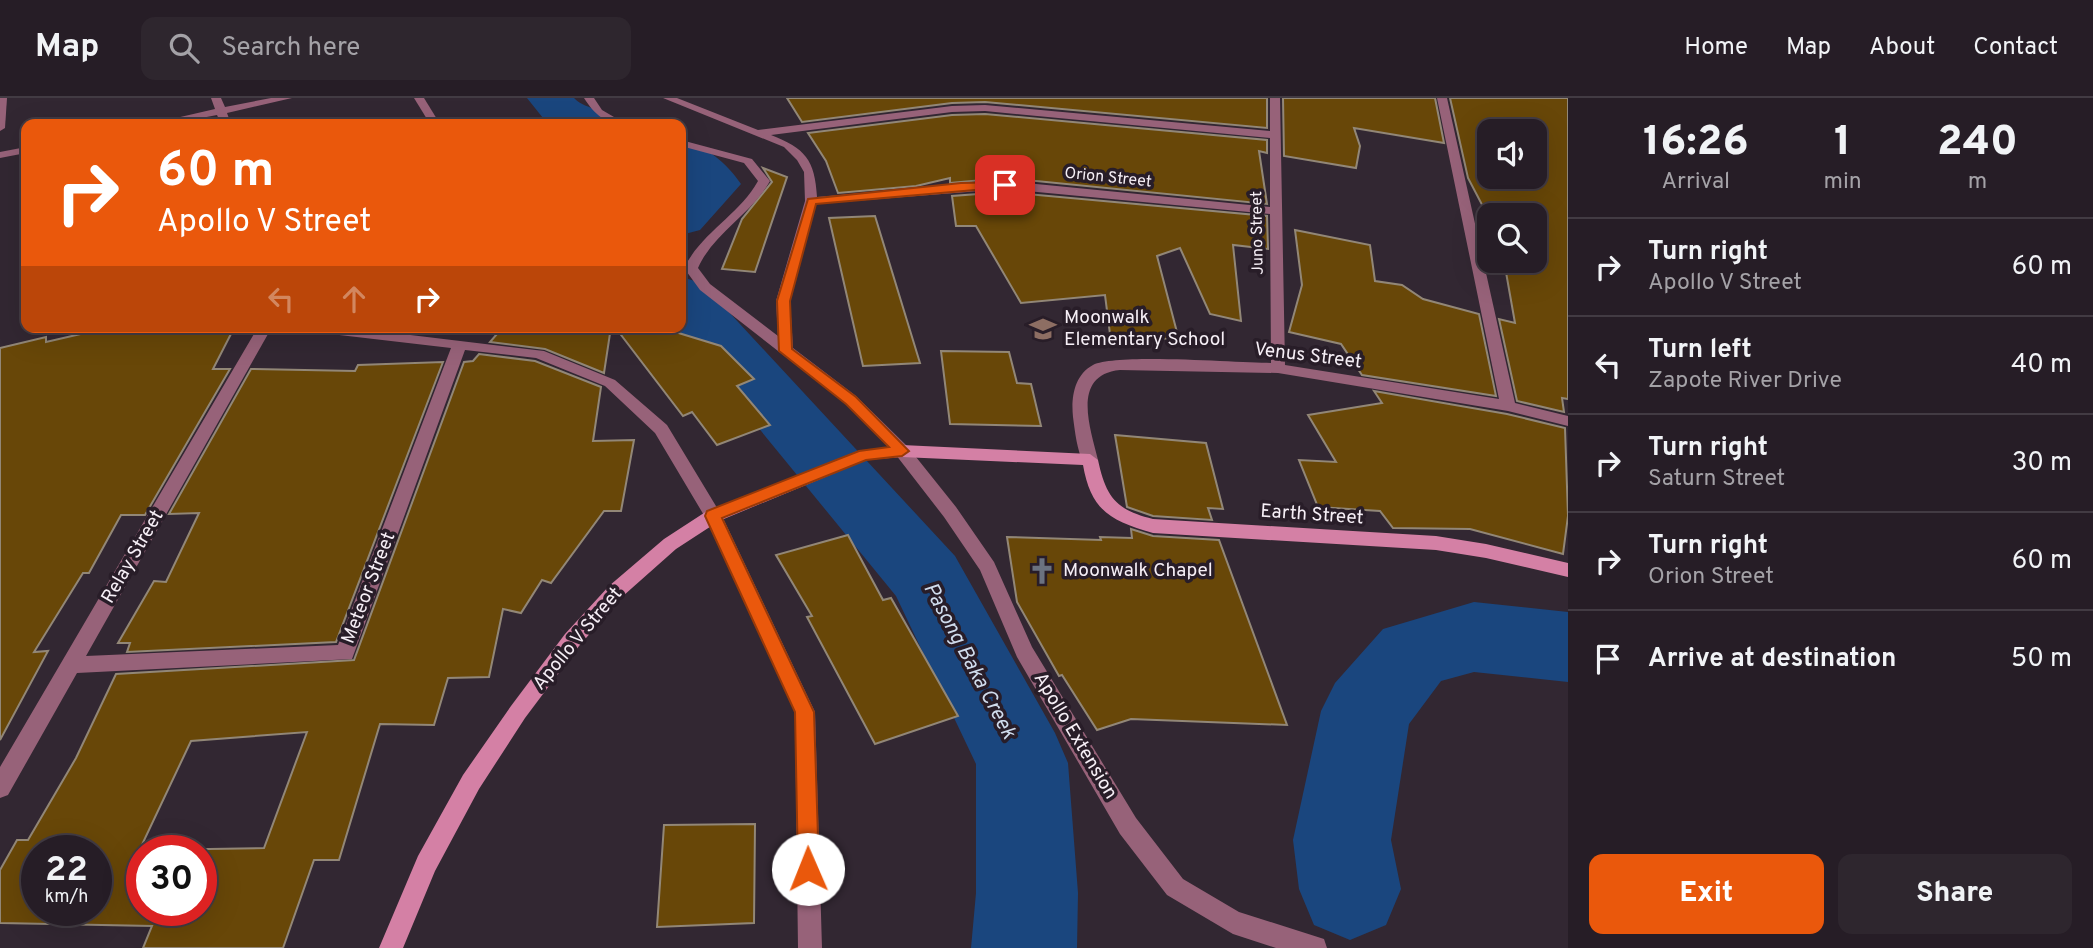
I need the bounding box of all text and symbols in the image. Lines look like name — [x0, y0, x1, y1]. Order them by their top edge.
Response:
search box — [141, 17, 631, 80]
text: Map — [35, 27, 99, 69]
icon: search — [165, 29, 203, 67]
text: Search here — [221, 32, 360, 65]
text: Home — [1684, 33, 1748, 63]
text: Map — [1786, 33, 1831, 63]
text: About — [1869, 33, 1935, 63]
text: Contact — [1973, 33, 2058, 63]
text: 16:26 — [1643, 117, 1748, 170]
text: 1 — [1834, 117, 1851, 170]
text: 240 — [1937, 117, 2018, 170]
map controls — [1477, 119, 1547, 273]
button: sound — [1477, 119, 1547, 189]
text: 60 m — [157, 142, 275, 204]
icon: right — [42, 147, 133, 238]
pin — [975, 155, 1035, 215]
street label: Orion Street — [1063, 163, 1153, 193]
icon: arrive — [986, 166, 1024, 204]
text: Arrival — [1661, 168, 1730, 197]
text: min — [1824, 168, 1862, 197]
text: m — [1968, 168, 1987, 197]
street label: Juno Street — [1247, 191, 1269, 275]
text: Apollo V Street — [157, 203, 371, 243]
button: search — [1477, 203, 1547, 273]
text: Turn right — [1648, 236, 1768, 269]
icon: right — [1589, 248, 1627, 286]
text: 60 m — [2012, 251, 2072, 284]
text: Apollo V Street — [1648, 269, 1802, 298]
icon: left — [262, 280, 300, 318]
icon: ahead — [335, 280, 373, 318]
icon: right — [408, 280, 446, 318]
place label: Moonwalk Elementary School — [1064, 306, 1225, 352]
school or university icon: Moonwalk Elementary School — [1028, 314, 1058, 344]
text: Turn left — [1648, 334, 1752, 367]
street label: Venus Street — [1253, 338, 1363, 374]
icon: left — [1589, 346, 1627, 384]
text: 40 m — [2011, 349, 2072, 382]
text: Zapote River Drive — [1648, 367, 1842, 396]
text: Turn right — [1648, 432, 1768, 465]
icon: right — [1589, 444, 1627, 482]
text: 30 m — [2012, 447, 2072, 480]
text: Saturn Street — [1648, 465, 1785, 494]
street label: Earth Street — [1260, 499, 1364, 531]
street label: Relay Street — [97, 506, 169, 608]
street label: Meteor Street — [337, 529, 401, 647]
text: Turn right — [1648, 530, 1768, 563]
icon: right — [1589, 542, 1627, 580]
text: 60 m — [2012, 545, 2072, 578]
church icon: Moonwalk Chapel — [1027, 556, 1057, 586]
place label: Moonwalk Chapel — [1063, 559, 1213, 583]
text: Orion Street — [1648, 563, 1774, 592]
water label: Pasong Baka Creek — [916, 578, 1022, 744]
street label: Apollo V Street — [528, 583, 628, 695]
icon: arrive — [1589, 640, 1627, 678]
text: Arrive at destination — [1648, 643, 1896, 676]
text: 50 m — [2011, 643, 2072, 676]
street label: Apollo Extension — [1028, 668, 1122, 804]
position arrow — [771, 832, 845, 906]
speed limit sign: 30 — [126, 835, 217, 926]
text: 22 — [45, 849, 88, 893]
button: Exit — [1589, 854, 1824, 934]
button: Share — [1838, 854, 2072, 934]
text: km/h — [45, 886, 88, 909]

